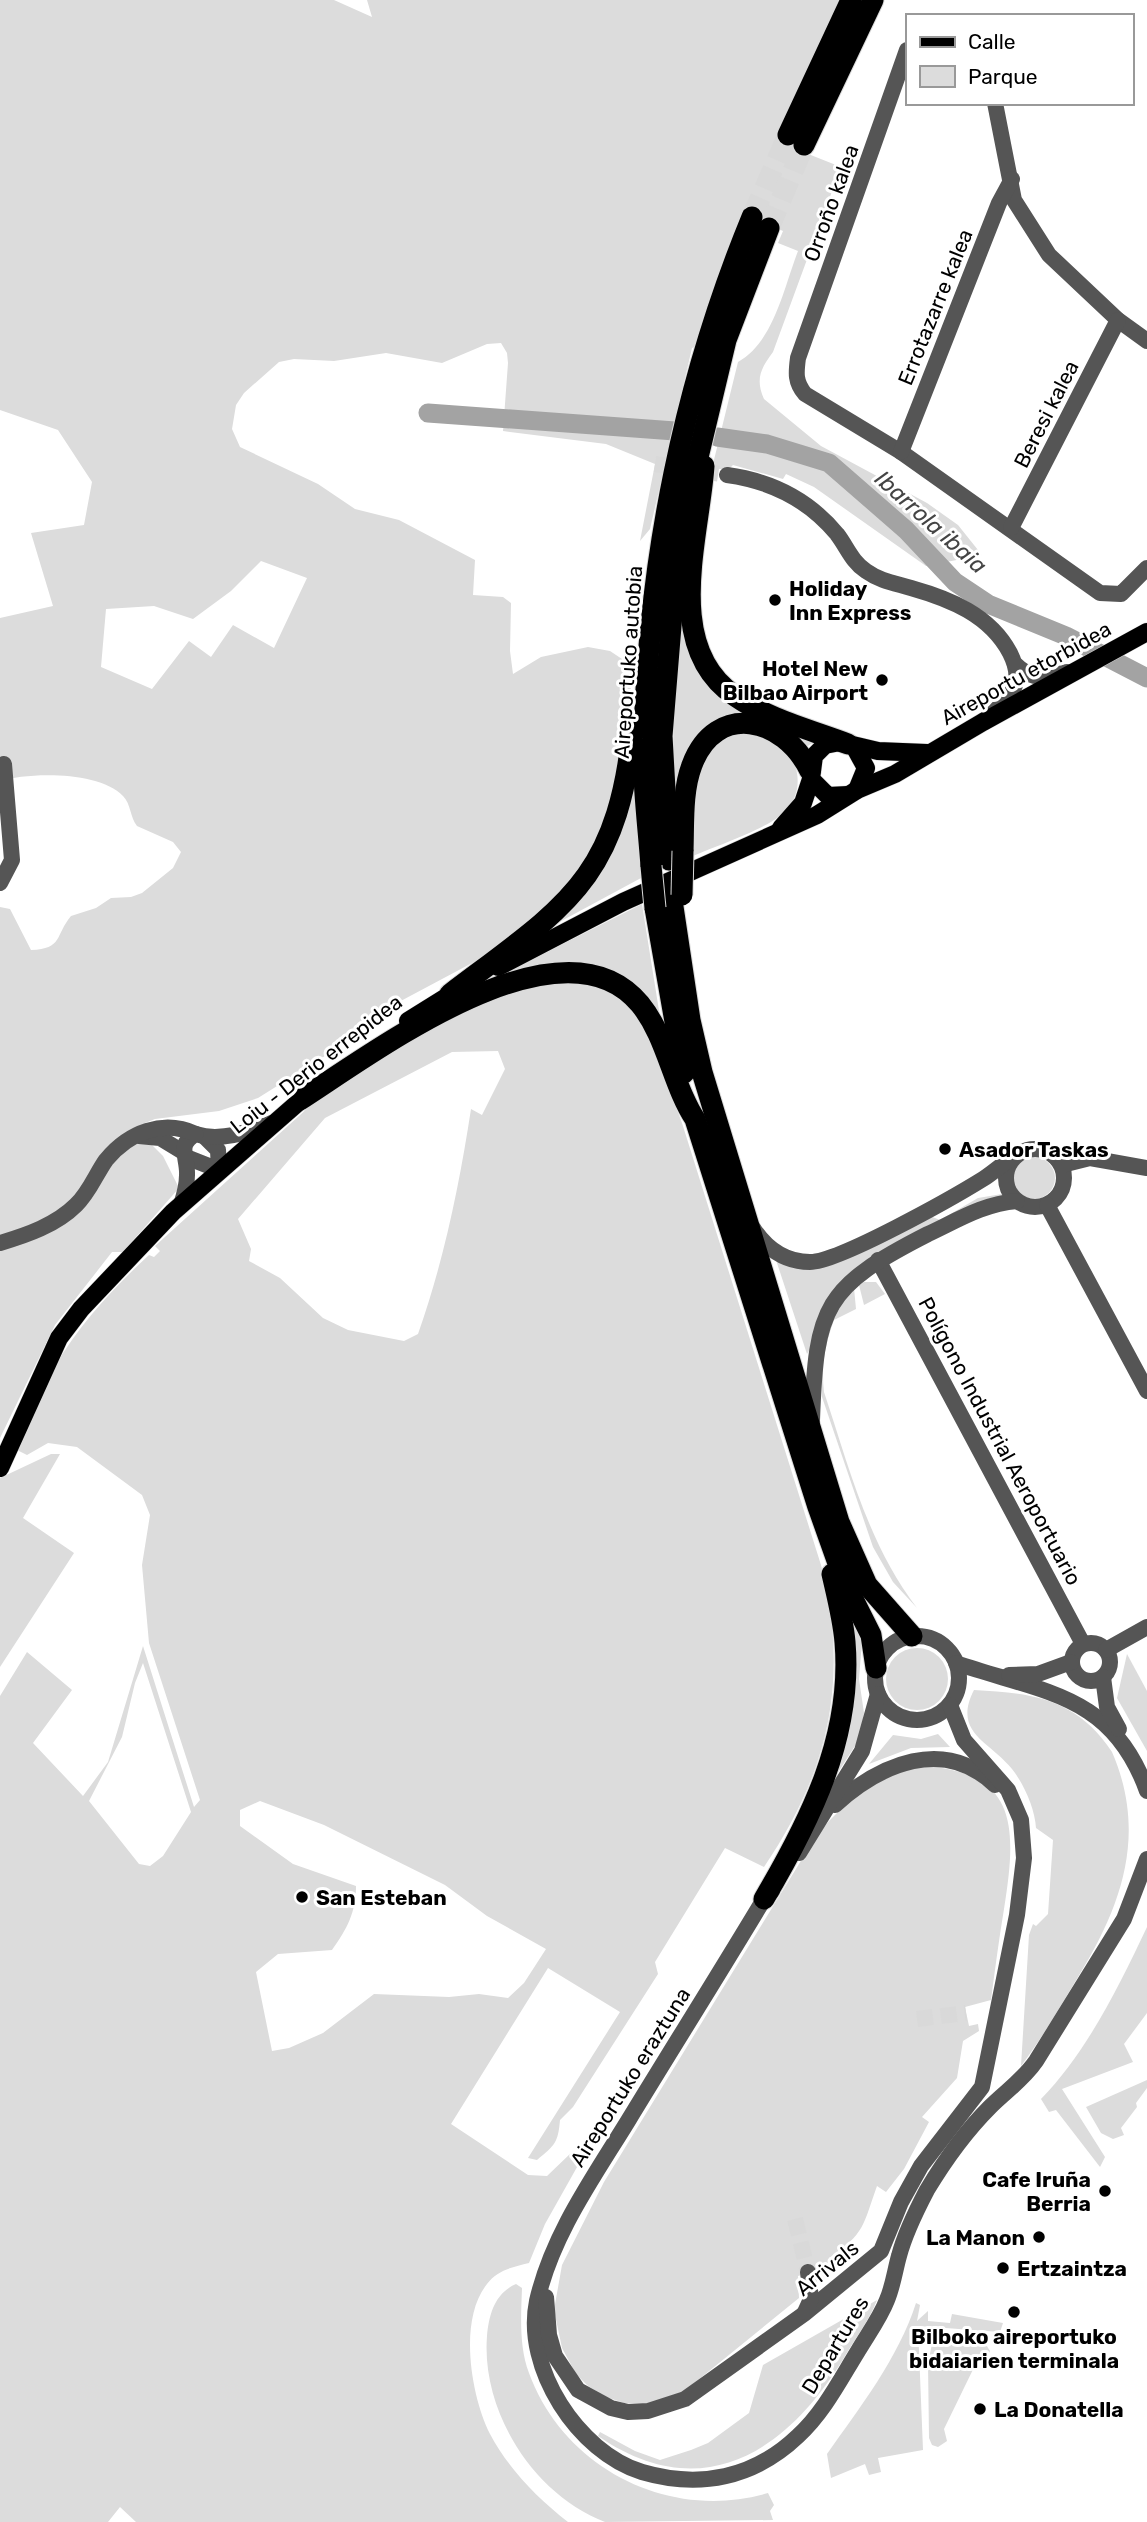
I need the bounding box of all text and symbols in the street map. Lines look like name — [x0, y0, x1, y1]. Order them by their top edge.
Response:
legend — [906, 14, 1133, 105]
text: Calle — [968, 29, 1016, 54]
text: Parque — [968, 64, 1038, 89]
street label: Orroño kalea — [798, 141, 864, 265]
street label: Errotazarre kalea — [892, 225, 978, 389]
street label: Beresi kalea — [1008, 356, 1084, 472]
water label: Ibarrola ibaia — [869, 464, 993, 580]
street label: Aireportuko autobia — [609, 565, 647, 759]
place label: Holiday Inn Express — [789, 576, 911, 625]
marker: Holiday Inn Express — [767, 592, 783, 608]
street label: Aireportu etorbidea — [937, 616, 1115, 730]
place label: Hotel New Bilbao Airport — [723, 656, 868, 705]
marker: Hotel New Bilbao Airport — [874, 672, 890, 688]
street label: Loiu - Derio errepidea — [225, 989, 407, 1139]
place label: Asador Taskas — [959, 1137, 1109, 1162]
marker: Asador Taskas — [937, 1141, 953, 1157]
street label: Polígono Industrial Aeroportuario — [913, 1293, 1087, 1589]
place label: San Esteban — [316, 1885, 447, 1910]
marker: San Esteban — [294, 1889, 310, 1905]
street label: Aireportuko eraztuna — [565, 1983, 695, 2171]
place label: Cafe Iruña Berria — [982, 2167, 1091, 2216]
marker: Cafe Iruña Berria — [1097, 2183, 1113, 2199]
place label: La Manon — [926, 2225, 1025, 2250]
marker: La Manon — [1031, 2229, 1047, 2245]
street label: Arrivals — [790, 2235, 864, 2301]
place label: Ertzaintza — [1017, 2256, 1127, 2281]
marker: Ertzaintza — [995, 2260, 1011, 2276]
street label: Departures — [796, 2292, 874, 2398]
marker: Bilboko aireportuko bidaiarien terminala — [1006, 2304, 1022, 2320]
place label: Bilboko aireportuko bidaiarien terminala — [909, 2324, 1119, 2373]
place label: La Donatella — [994, 2397, 1124, 2422]
marker: La Donatella — [972, 2401, 988, 2417]

